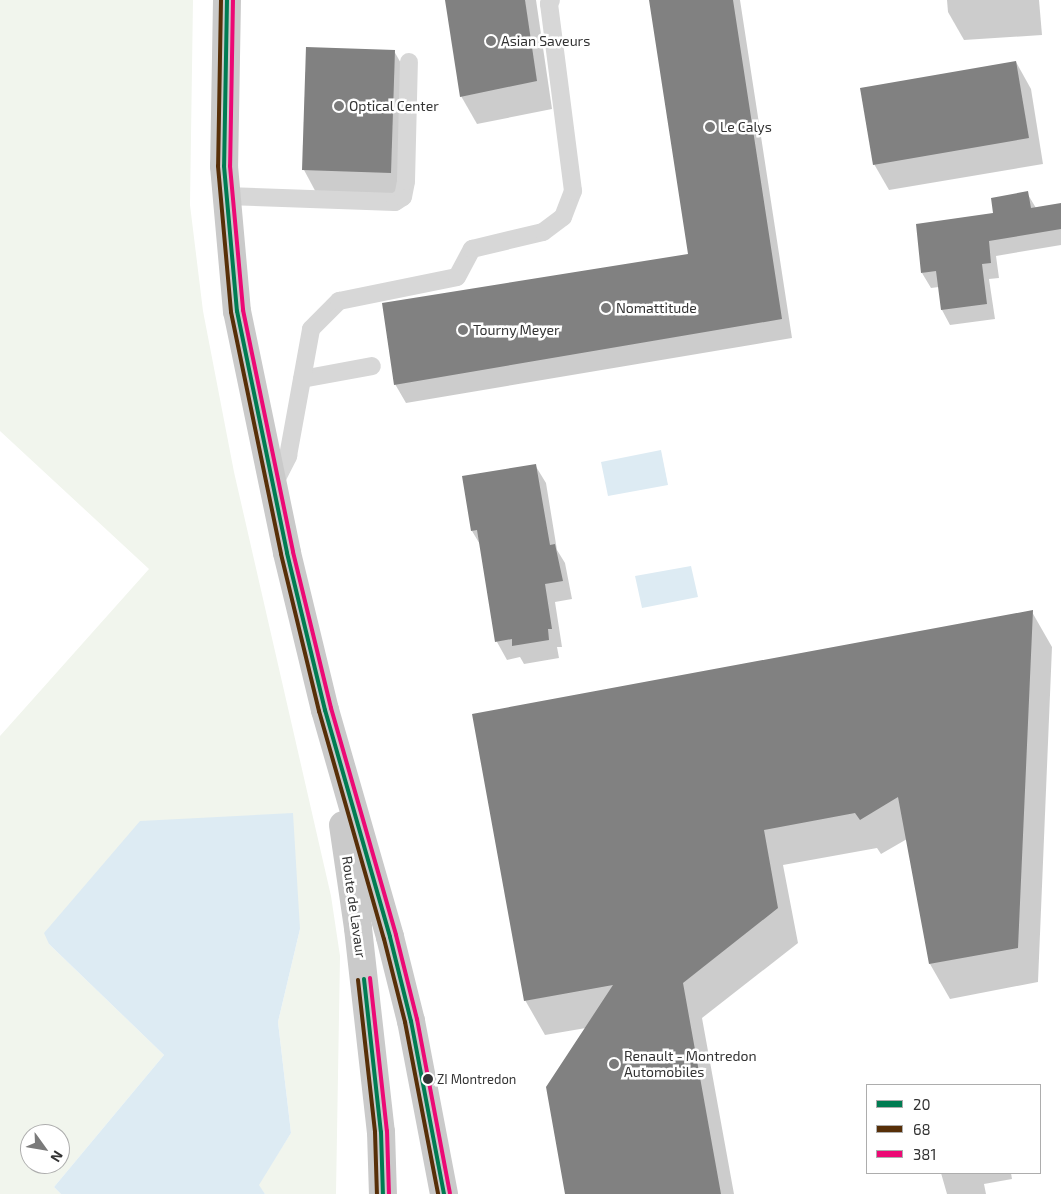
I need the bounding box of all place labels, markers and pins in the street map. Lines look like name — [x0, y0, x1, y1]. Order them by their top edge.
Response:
place label: Asian Saveurs — [501, 33, 590, 49]
marker: Asian Saveurs — [485, 35, 497, 47]
place label: Optical Center — [349, 98, 439, 114]
marker: Optical Center — [333, 100, 345, 112]
place label: Le Calys — [720, 119, 772, 135]
marker: Le Calys — [704, 121, 716, 133]
place label: Nomattitude — [616, 300, 697, 316]
marker: Nomattitude — [600, 302, 612, 314]
place label: Tourny Meyer — [473, 322, 560, 338]
marker: Tourny Meyer — [457, 324, 469, 336]
place label: Renault - Montredon Automobiles — [624, 1048, 757, 1080]
marker: Renault - Montredon Automobiles — [608, 1058, 620, 1070]
place label: ZI Montredon — [437, 1071, 516, 1087]
marker: ZI Montredon — [423, 1074, 433, 1084]

